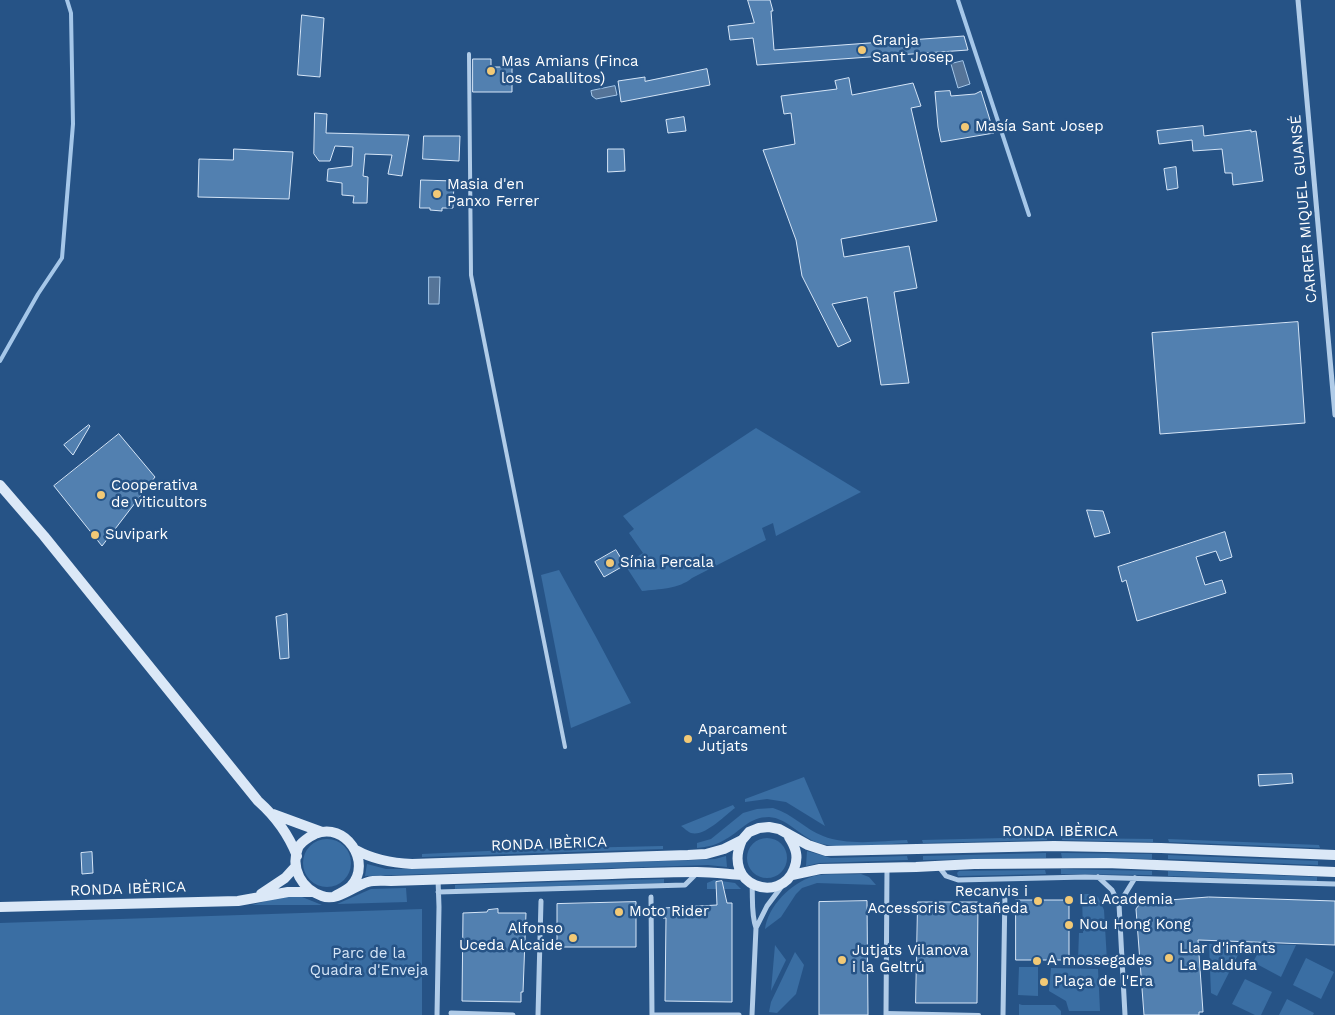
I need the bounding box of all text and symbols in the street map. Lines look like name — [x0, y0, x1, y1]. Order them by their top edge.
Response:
place label: Granja Sant Josep — [872, 32, 954, 67]
marker: Granja Sant Josep — [856, 44, 868, 56]
place label: Mas Amians (Finca los Caballitos) — [501, 53, 639, 88]
marker: Mas Amians (Finca los Caballitos) — [485, 65, 497, 77]
street label: CARRER MIQUEL GUANSÉ — [1287, 114, 1321, 304]
place label: Masía Sant Josep — [975, 118, 1104, 136]
marker: Masía Sant Josep — [959, 121, 971, 133]
place label: Masia d'en Panxo Ferrer — [447, 176, 539, 211]
marker: Masia d'en Panxo Ferrer — [431, 188, 443, 200]
place label: Cooperativa de viticultors — [111, 477, 207, 512]
marker: Cooperativa de viticultors — [95, 489, 107, 501]
place label: Suvipark — [105, 526, 168, 544]
marker: Suvipark — [89, 529, 101, 541]
place label: Sínia Percala — [620, 554, 714, 572]
marker: Sínia Percala — [604, 557, 616, 569]
place label: Aparcament Jutjats — [698, 721, 787, 756]
marker: Aparcament Jutjats — [682, 733, 694, 745]
street label: RONDA IBÈRICA — [1002, 823, 1118, 841]
street label: RONDA IBÈRICA — [491, 833, 607, 855]
street label: RONDA IBÈRICA — [70, 878, 186, 900]
place label: Recanvis i Accessoris Castañeda — [868, 883, 1028, 918]
place label: La Academia — [1079, 891, 1173, 909]
marker: La Academia — [1063, 894, 1075, 906]
marker: Recanvis i Accessoris Castañeda — [1032, 895, 1044, 907]
place label: Moto Rider — [629, 903, 709, 921]
marker: Moto Rider — [613, 906, 625, 918]
place label: Nou Hong Kong — [1079, 916, 1191, 934]
marker: Nou Hong Kong — [1063, 919, 1075, 931]
place label: Alfonso Uceda Alcaide — [459, 920, 563, 955]
marker: Alfonso Uceda Alcaide — [567, 932, 579, 944]
place label: Llar d'infants La Baldufa — [1179, 940, 1276, 975]
place label: Jutjats Vilanova i la Geltrú — [852, 942, 969, 977]
park label: Parc de la Quadra d'Enveja — [310, 945, 428, 980]
place label: A mossegades — [1047, 952, 1152, 970]
marker: Llar d'infants La Baldufa — [1163, 952, 1175, 964]
marker: Jutjats Vilanova i la Geltrú — [836, 954, 848, 966]
marker: A mossegades — [1031, 955, 1043, 967]
place label: Plaça de l'Era — [1054, 973, 1153, 991]
marker: Plaça de l'Era — [1038, 976, 1050, 988]

